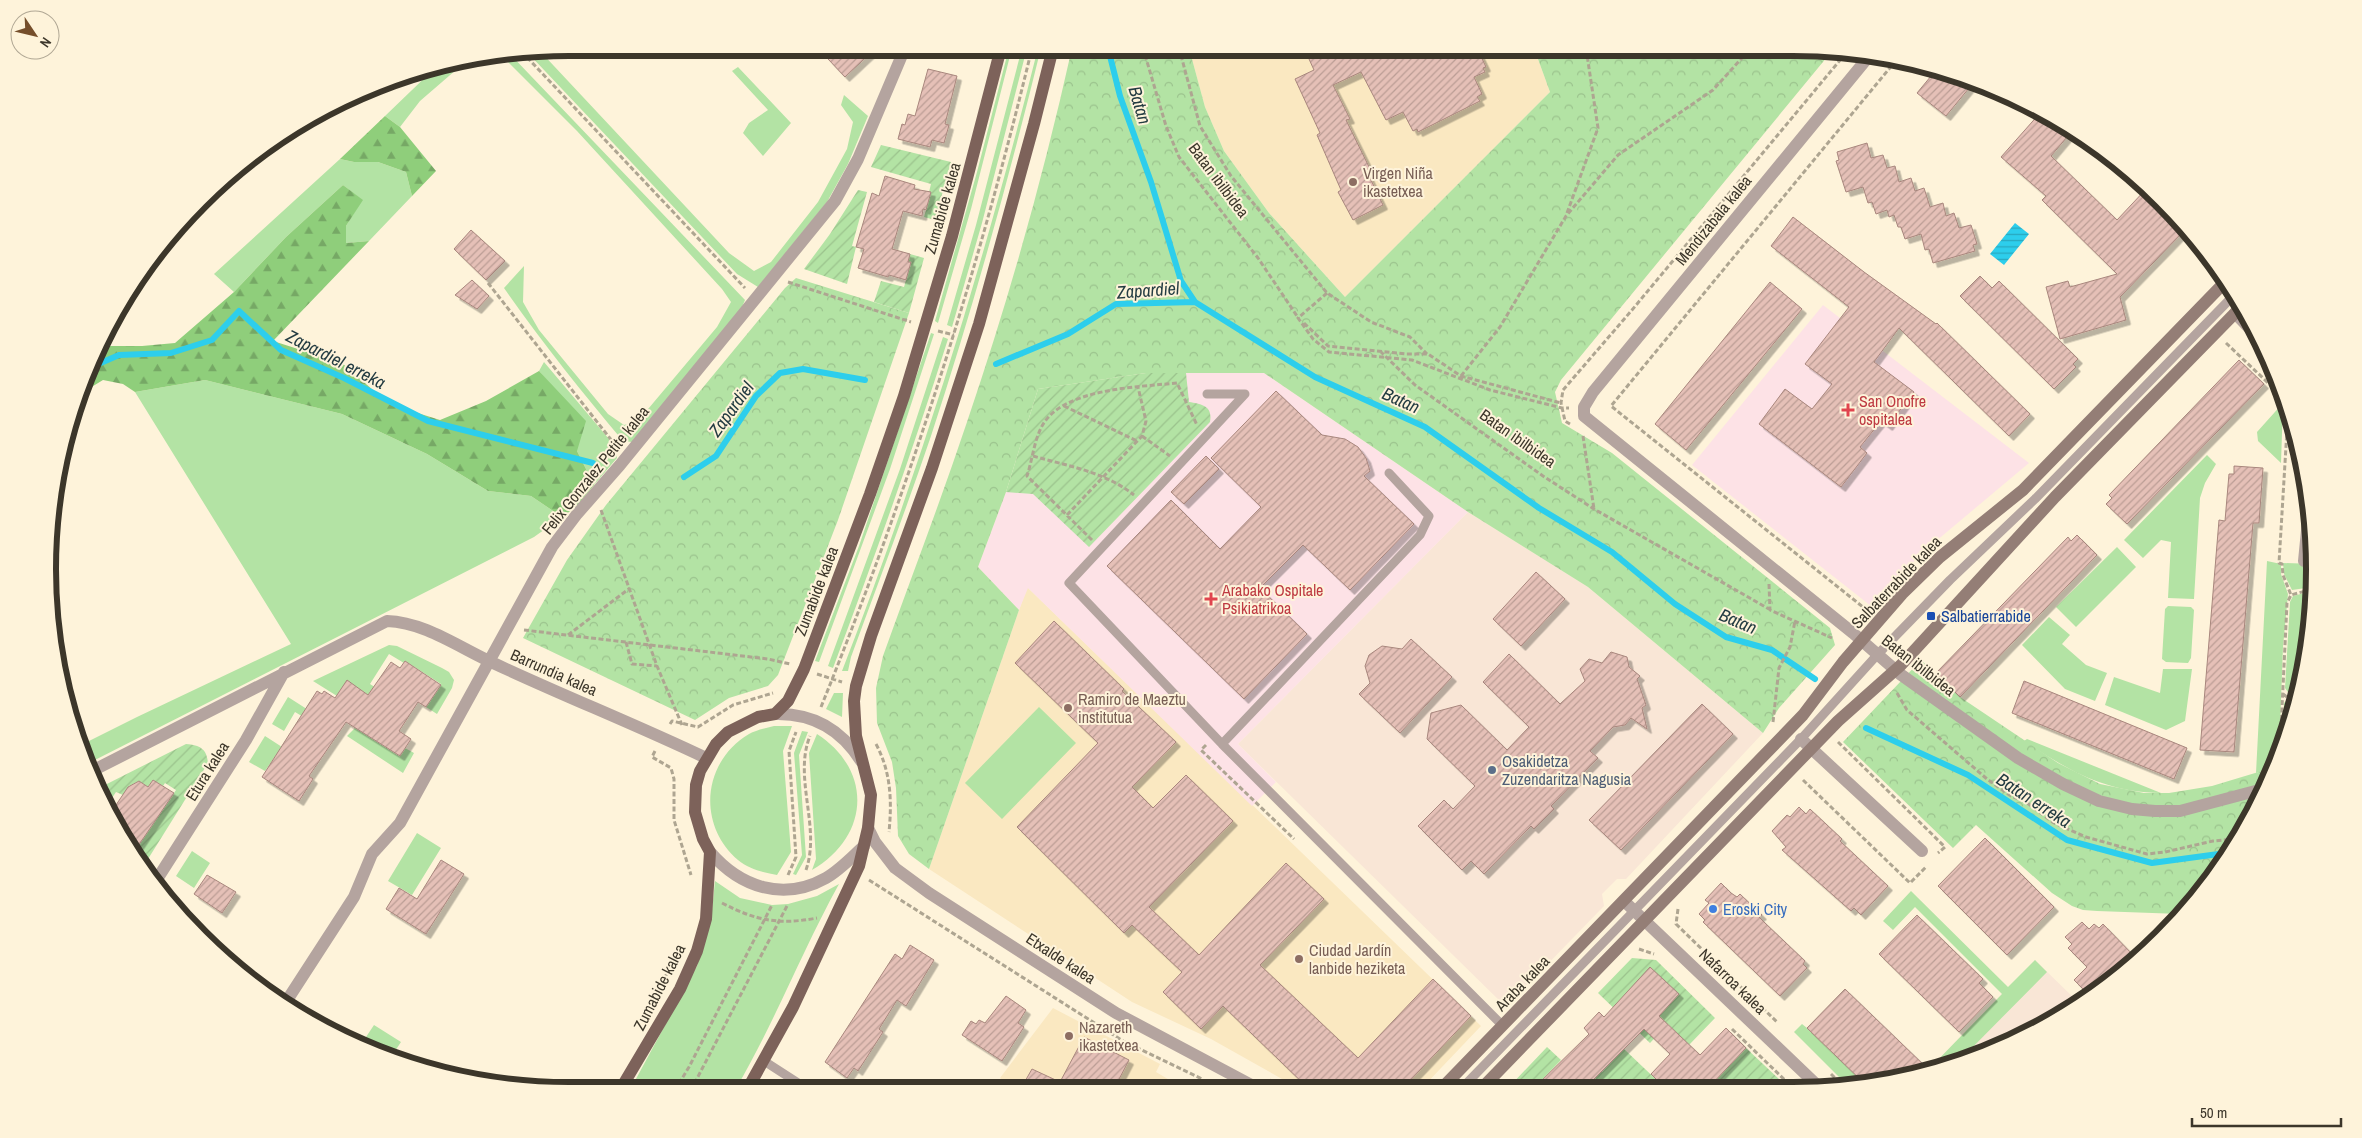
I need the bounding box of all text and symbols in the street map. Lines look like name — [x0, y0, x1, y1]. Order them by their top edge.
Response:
north arrow — [10, 10, 60, 60]
text: N — [36, 34, 55, 51]
water label: Batan — [1122, 83, 1158, 127]
street label: Batan ibilbidea — [1184, 138, 1255, 222]
street label: Zumabide kalea — [918, 159, 966, 256]
place label: Virgen Niña ikastetxea — [1363, 162, 1433, 202]
street label: Mendizabala kalea — [1670, 170, 1757, 270]
marker: Virgen Niña ikastetxea — [1347, 176, 1359, 188]
water label: Zapardiel — [1115, 275, 1181, 305]
water label: Zapardiel erreka — [281, 323, 390, 395]
water label: Zapardiel — [702, 376, 760, 442]
water label: Batan — [1378, 381, 1424, 419]
place label: San Onofre ospitalea — [1859, 390, 1926, 430]
street label: Felix Gonzalez Petite kalea — [536, 400, 654, 539]
marker: San Onofre ospitalea — [1841, 403, 1855, 417]
street label: Batan ibilbidea — [1476, 404, 1561, 473]
street label: Salbaterrabide kalea — [1846, 530, 1946, 633]
street label: Zumabide kalea — [789, 542, 843, 639]
place label: Arabako Ospitale Psikiatrikoa — [1221, 579, 1323, 619]
marker: Arabako Ospitale Psikiatrikoa — [1204, 592, 1218, 606]
water label: Batan — [1715, 602, 1761, 640]
place label: Salbatierrabide — [1941, 605, 2031, 627]
marker: Salbatierrabide — [1925, 610, 1937, 622]
street label: Batan ibilbidea — [1877, 629, 1961, 701]
street label: Barrundia kalea — [507, 643, 601, 701]
place label: Ramiro de Maeztu institutua — [1078, 688, 1186, 728]
marker: Ramiro de Maeztu institutua — [1062, 702, 1074, 714]
street label: Etura kalea — [180, 736, 234, 805]
place label: Osakidetza Zuzendaritza Nagusia — [1502, 750, 1632, 790]
marker: Osakidetza Zuzendaritza Nagusia — [1486, 764, 1498, 776]
water label: Batan erreka — [1992, 767, 2076, 833]
place label: Eroski City — [1723, 898, 1788, 920]
marker: Eroski City — [1707, 903, 1719, 915]
street label: Etxalde kalea — [1022, 927, 1101, 989]
street label: Zumabide kalea — [628, 939, 690, 1034]
place label: Ciudad Jardín lanbide heziketa — [1309, 939, 1406, 979]
street label: Nafarroa kalea — [1694, 943, 1772, 1019]
street label: Araba kalea — [1489, 950, 1555, 1017]
marker: Ciudad Jardín lanbide heziketa — [1293, 953, 1305, 965]
place label: Nazareth ikastetxea — [1079, 1016, 1140, 1056]
marker: Nazareth ikastetxea — [1063, 1030, 1075, 1042]
scale bar — [2192, 1096, 2341, 1128]
text: 50 m — [2200, 1102, 2227, 1123]

